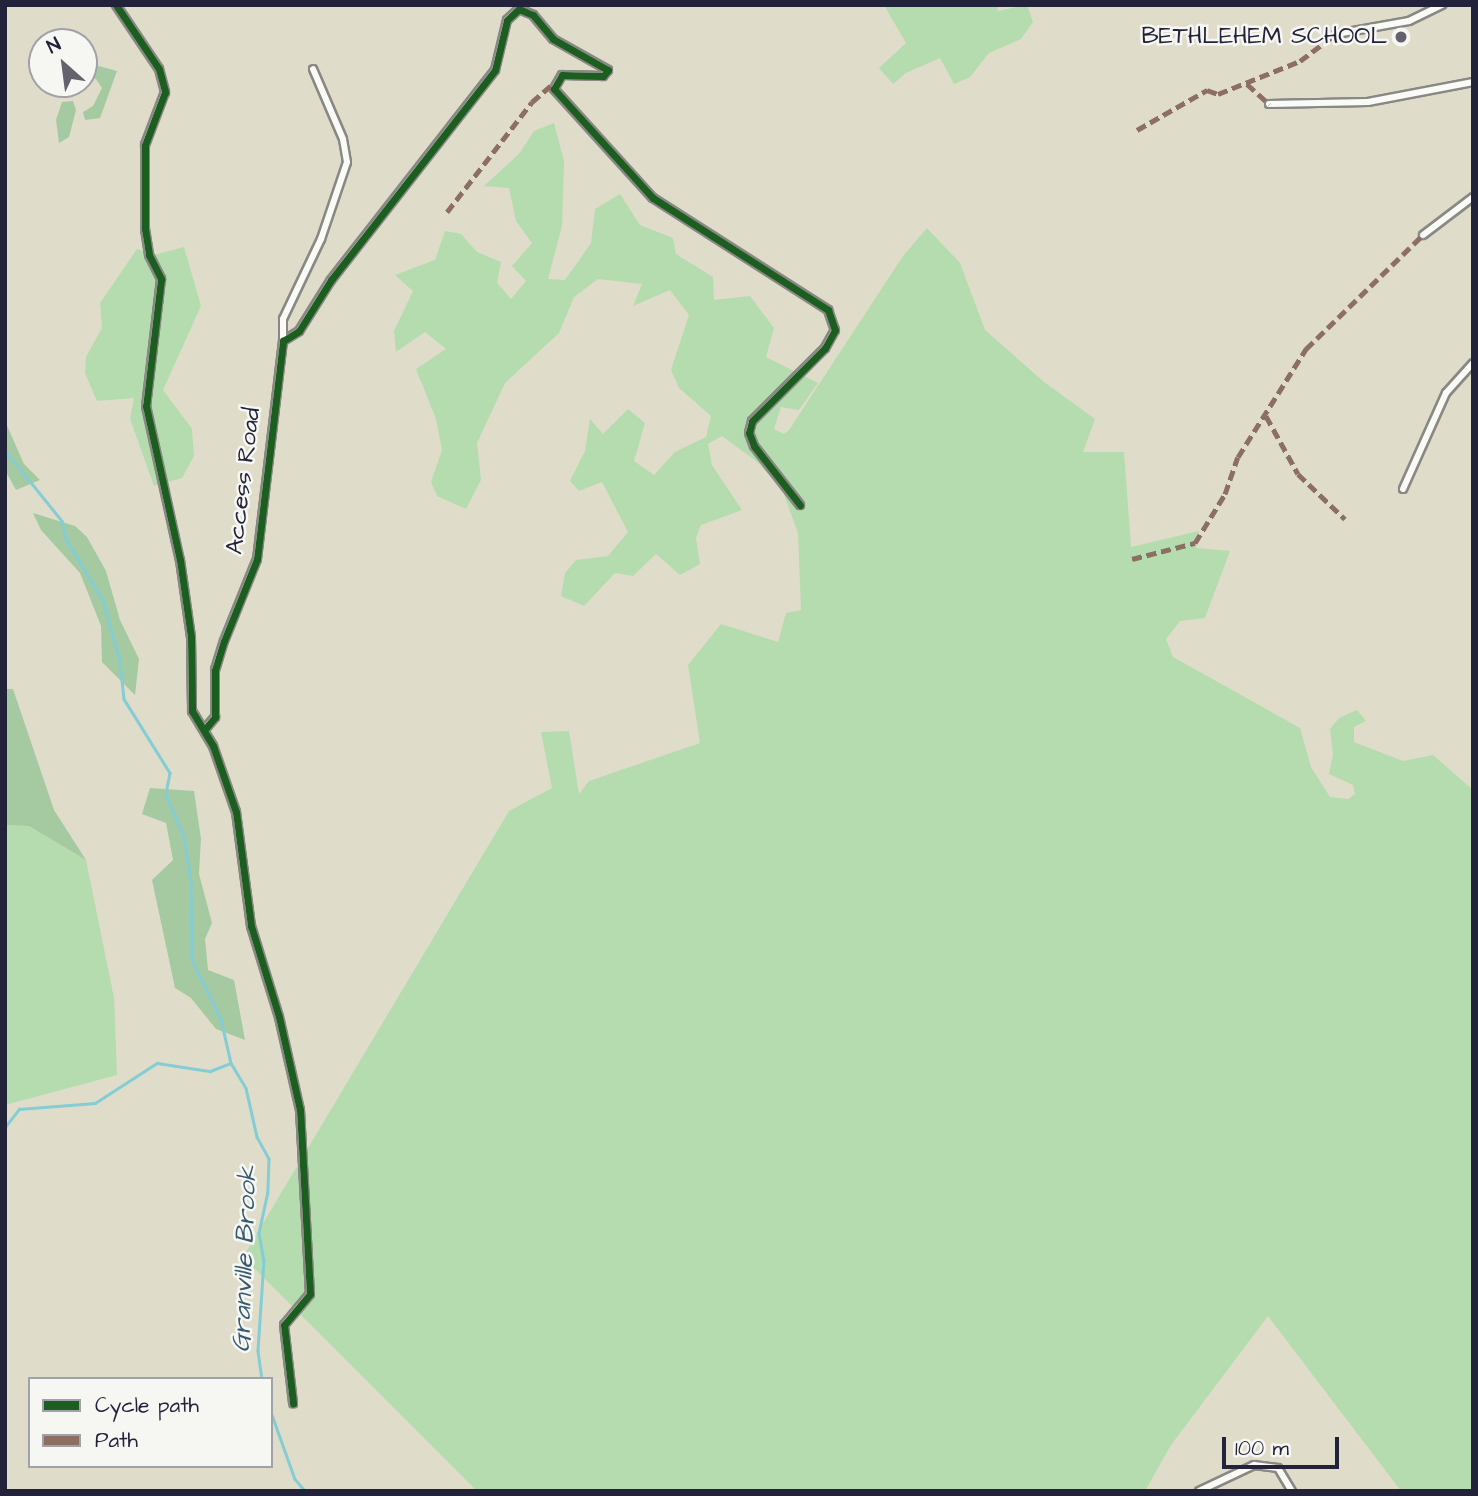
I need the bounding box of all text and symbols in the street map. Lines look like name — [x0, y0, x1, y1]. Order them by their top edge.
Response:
place label: BETHLEHEM SCHOOL — [1142, 23, 1387, 51]
north arrow — [28, 28, 98, 98]
marker: BETHLEHEM SCHOOL — [1393, 29, 1409, 45]
text: N — [42, 31, 65, 61]
street label: Access Road — [221, 406, 267, 556]
water label: Granville Brook — [226, 1165, 264, 1353]
legend — [28, 1377, 273, 1468]
text: Cycle path — [95, 1391, 199, 1420]
scale bar — [1226, 1422, 1343, 1466]
text: Path — [95, 1426, 138, 1455]
text: 100 m — [1235, 1434, 1289, 1463]

